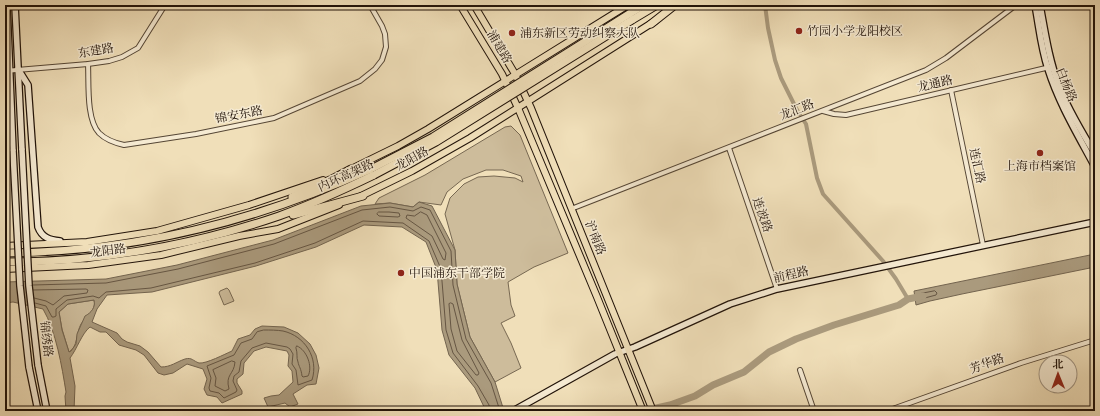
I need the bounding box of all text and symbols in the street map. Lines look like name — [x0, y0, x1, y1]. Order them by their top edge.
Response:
place label: 竹园小学龙阳校区 — [807, 24, 903, 39]
place label: 浦东新区劳动纠察大队 — [520, 26, 640, 41]
marker: 竹园小学龙阳校区 — [794, 26, 804, 36]
street label: 浦建路 — [483, 28, 515, 66]
marker: 浦东新区劳动纠察大队 — [507, 28, 517, 38]
street label: 东建路 — [77, 40, 115, 62]
street label: 白杨路 — [1052, 65, 1080, 105]
street label: 龙通路 — [916, 73, 954, 95]
street label: 龙汇路 — [778, 97, 816, 123]
street label: 锦安东路 — [214, 103, 264, 127]
street label: 龙阳路 — [393, 144, 431, 174]
street label: 连汇路 — [966, 147, 988, 185]
marker: 上海市档案馆 — [1035, 148, 1045, 158]
street label: 内环高架路 — [316, 157, 376, 195]
place label: 上海市档案馆 — [1004, 159, 1076, 174]
street label: 连波路 — [749, 196, 775, 234]
street label: 沪南路 — [581, 218, 609, 258]
street label: 龙阳路 — [89, 241, 127, 261]
street label: 前程路 — [772, 264, 810, 286]
place label: 中国浦东干部学院 — [409, 266, 505, 281]
marker: 中国浦东干部学院 — [396, 268, 406, 278]
street label: 锦绣路 — [36, 320, 56, 358]
street label: 芳华路 — [968, 351, 1006, 377]
north arrow — [1038, 354, 1078, 394]
text: 北 — [1052, 358, 1063, 372]

